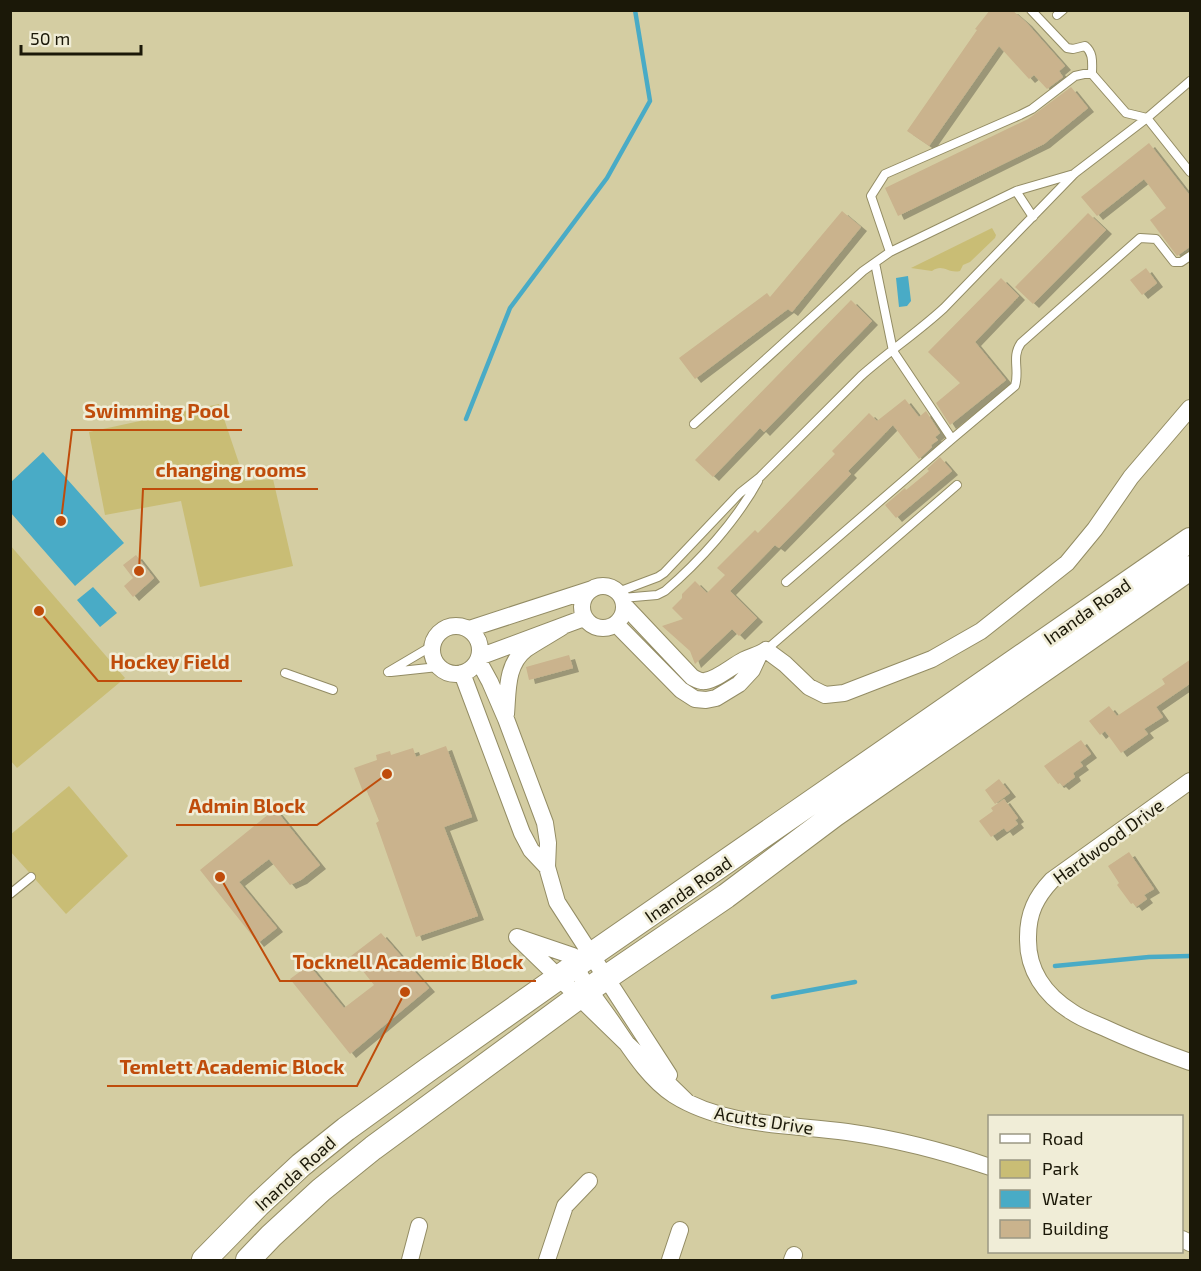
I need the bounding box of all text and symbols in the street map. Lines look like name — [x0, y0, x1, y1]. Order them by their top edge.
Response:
scale bar — [21, 18, 141, 56]
text: 50 m — [30, 27, 70, 49]
callout: Swimming Pool — [72, 392, 242, 430]
text: Swimming Pool — [84, 398, 230, 422]
callout: changing rooms — [143, 451, 318, 489]
text: changing rooms — [156, 457, 306, 481]
street label: Inanda Road — [1039, 573, 1135, 649]
callout: Hockey Field — [98, 643, 242, 681]
text: Hockey Field — [110, 649, 230, 674]
callout: Admin Block — [176, 787, 317, 825]
text: Admin Block — [189, 793, 306, 817]
street label: Hardwood Drive — [1048, 793, 1168, 889]
street label: Inanda Road — [640, 851, 736, 927]
callout: Tocknell Academic Block — [280, 943, 536, 981]
text: Tocknell Academic Block — [292, 949, 524, 973]
callout: Temlett Academic Block — [107, 1048, 357, 1086]
text: Temlett Academic Block — [119, 1054, 345, 1078]
street label: Acutts Drive — [713, 1101, 815, 1139]
legend — [988, 1115, 1183, 1253]
text: Road — [1042, 1127, 1083, 1149]
street label: Inanda Road — [250, 1131, 340, 1215]
text: Park — [1042, 1157, 1079, 1179]
text: Water — [1042, 1187, 1092, 1209]
text: Building — [1042, 1217, 1109, 1239]

